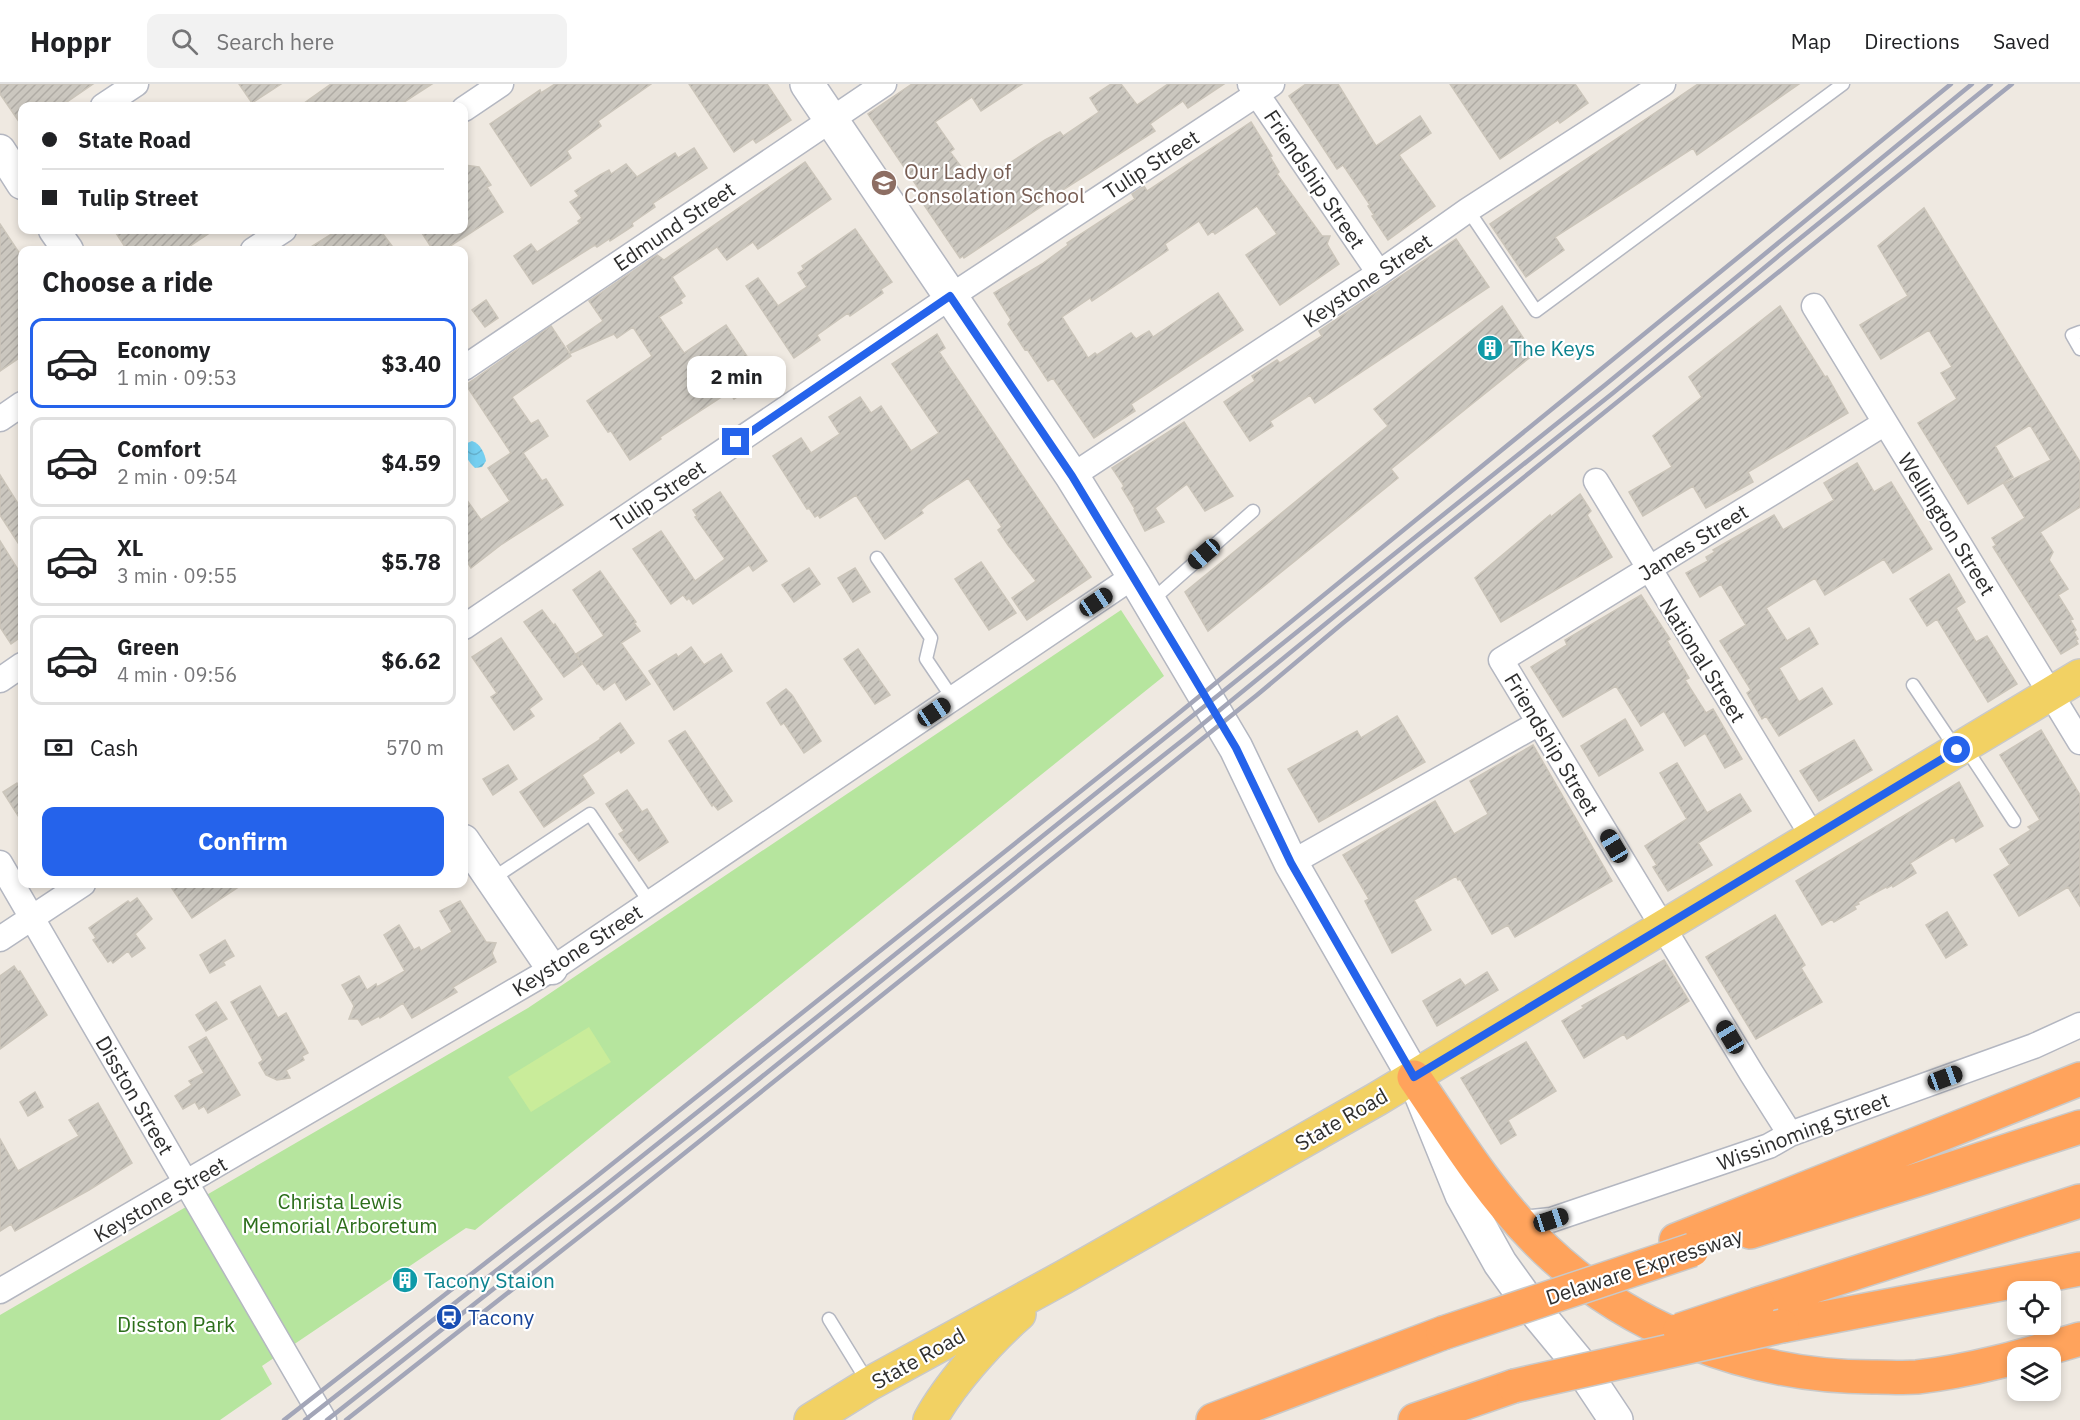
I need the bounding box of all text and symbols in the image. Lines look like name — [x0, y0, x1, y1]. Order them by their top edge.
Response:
search box — [147, 14, 567, 68]
text: Hoppr — [30, 23, 111, 60]
icon: search — [168, 25, 201, 58]
text: Search here — [216, 27, 334, 56]
text: Map — [1791, 27, 1831, 55]
text: Directions — [1864, 27, 1960, 55]
text: Saved — [1993, 27, 2050, 55]
street label: Friendship Street — [1258, 104, 1372, 254]
street label: Tulip Street — [1098, 123, 1204, 205]
text: State Road — [78, 125, 191, 154]
place label: Our Lady of Consolation School — [904, 157, 1085, 209]
school or university icon: Our Lady of Consolation School — [869, 168, 899, 198]
street label: Edmund Street — [608, 175, 740, 277]
text: Tulip Street — [78, 183, 198, 212]
street label: Keystone Street — [1297, 227, 1437, 333]
text: Choose a ride — [42, 264, 213, 299]
building icon: The Keys — [1475, 333, 1505, 363]
place label: The Keys — [1510, 334, 1595, 362]
text: Economy — [117, 335, 211, 364]
icon: car — [45, 336, 99, 390]
text: $3.40 — [381, 349, 441, 378]
callout: 2 min — [686, 355, 786, 397]
text: 2 min — [710, 363, 763, 390]
text: 1 min · 09:53 — [117, 364, 237, 391]
route end — [722, 428, 749, 455]
text: Comfort — [117, 434, 201, 463]
icon: car — [45, 435, 99, 489]
street label: Wellington Street — [1892, 447, 2002, 601]
text: $4.59 — [381, 448, 441, 477]
street label: Tulip Street — [605, 453, 711, 537]
text: 2 min · 09:54 — [117, 463, 237, 490]
street label: James Street — [1633, 497, 1753, 587]
text: XL — [117, 533, 143, 562]
icon: car — [45, 534, 99, 588]
car — [1185, 535, 1223, 573]
text: $5.78 — [381, 547, 441, 576]
text: 3 min · 09:55 — [117, 562, 237, 589]
car — [1076, 584, 1116, 620]
street label: National Street — [1654, 592, 1752, 728]
text: Green — [117, 632, 179, 661]
icon: car — [45, 633, 99, 687]
text: $6.62 — [381, 646, 441, 675]
text: 4 min · 09:56 — [117, 661, 237, 688]
street label: Friendship Street — [1498, 667, 1606, 821]
car — [914, 694, 954, 730]
icon: cash — [42, 731, 75, 764]
text: Cash — [90, 733, 139, 762]
text: 570 m — [386, 734, 444, 761]
route start — [1943, 736, 1970, 763]
button: Confirm — [42, 807, 444, 876]
car — [1597, 826, 1631, 866]
street label: Keystone Street — [507, 897, 647, 1003]
car — [1713, 1017, 1747, 1057]
street label: Disston Street — [90, 1030, 180, 1160]
car — [1925, 1063, 1965, 1093]
street label: State Road — [1289, 1081, 1393, 1157]
street label: Wissinoming Street — [1713, 1085, 1893, 1177]
street label: Keystone Street — [88, 1149, 232, 1249]
park label: Christa Lewis Memorial Arboretum — [242, 1187, 438, 1239]
car — [1531, 1206, 1571, 1234]
street label: Delaware Expressway — [1542, 1221, 1747, 1311]
building icon: Tacony Staion — [390, 1265, 420, 1295]
place label: Tacony Staion — [424, 1266, 555, 1294]
map controls — [2007, 1281, 2061, 1401]
button: locate — [2007, 1281, 2061, 1335]
station icon: Tacony — [434, 1302, 464, 1332]
place label: Tacony — [468, 1303, 535, 1331]
park label: Disston Park — [117, 1310, 235, 1338]
street label: State Road — [866, 1321, 970, 1395]
button: layers — [2007, 1347, 2061, 1401]

